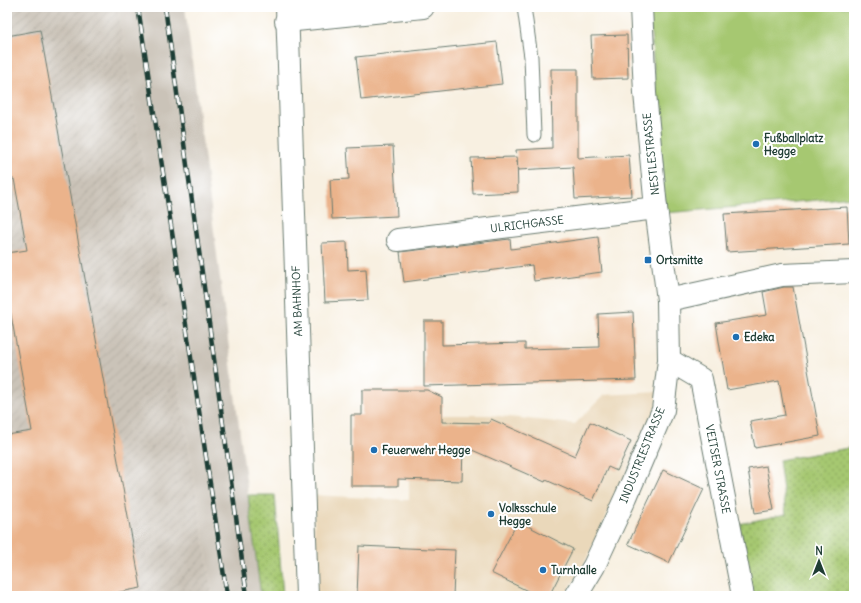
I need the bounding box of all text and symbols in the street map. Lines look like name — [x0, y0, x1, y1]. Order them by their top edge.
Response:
street label: NESTLESTRASSE — [640, 112, 662, 196]
place label: Fußballplatz Hegge — [764, 131, 824, 159]
marker: Fußballplatz Hegge — [751, 139, 761, 149]
street label: ULRICHGASSE — [490, 213, 564, 235]
place label: Ortsmitte — [656, 253, 703, 267]
marker: Ortsmitte — [643, 255, 653, 265]
street label: AM BAHNHOF — [289, 265, 305, 337]
place label: Edeka — [744, 330, 775, 344]
marker: Edeka — [731, 332, 741, 342]
street label: INDUSTRIESTRASSE — [616, 405, 668, 505]
street label: VEITSER STRASSE — [702, 423, 734, 515]
place label: Feuerwehr Hegge — [382, 443, 470, 458]
marker: Feuerwehr Hegge — [369, 445, 379, 455]
place label: Volksschule Hegge — [499, 501, 556, 529]
marker: Volksschule Hegge — [486, 509, 496, 519]
north arrow — [799, 541, 839, 581]
text: N — [815, 544, 823, 558]
place label: Turnhalle — [551, 563, 597, 577]
marker: Turnhalle — [538, 565, 548, 575]

